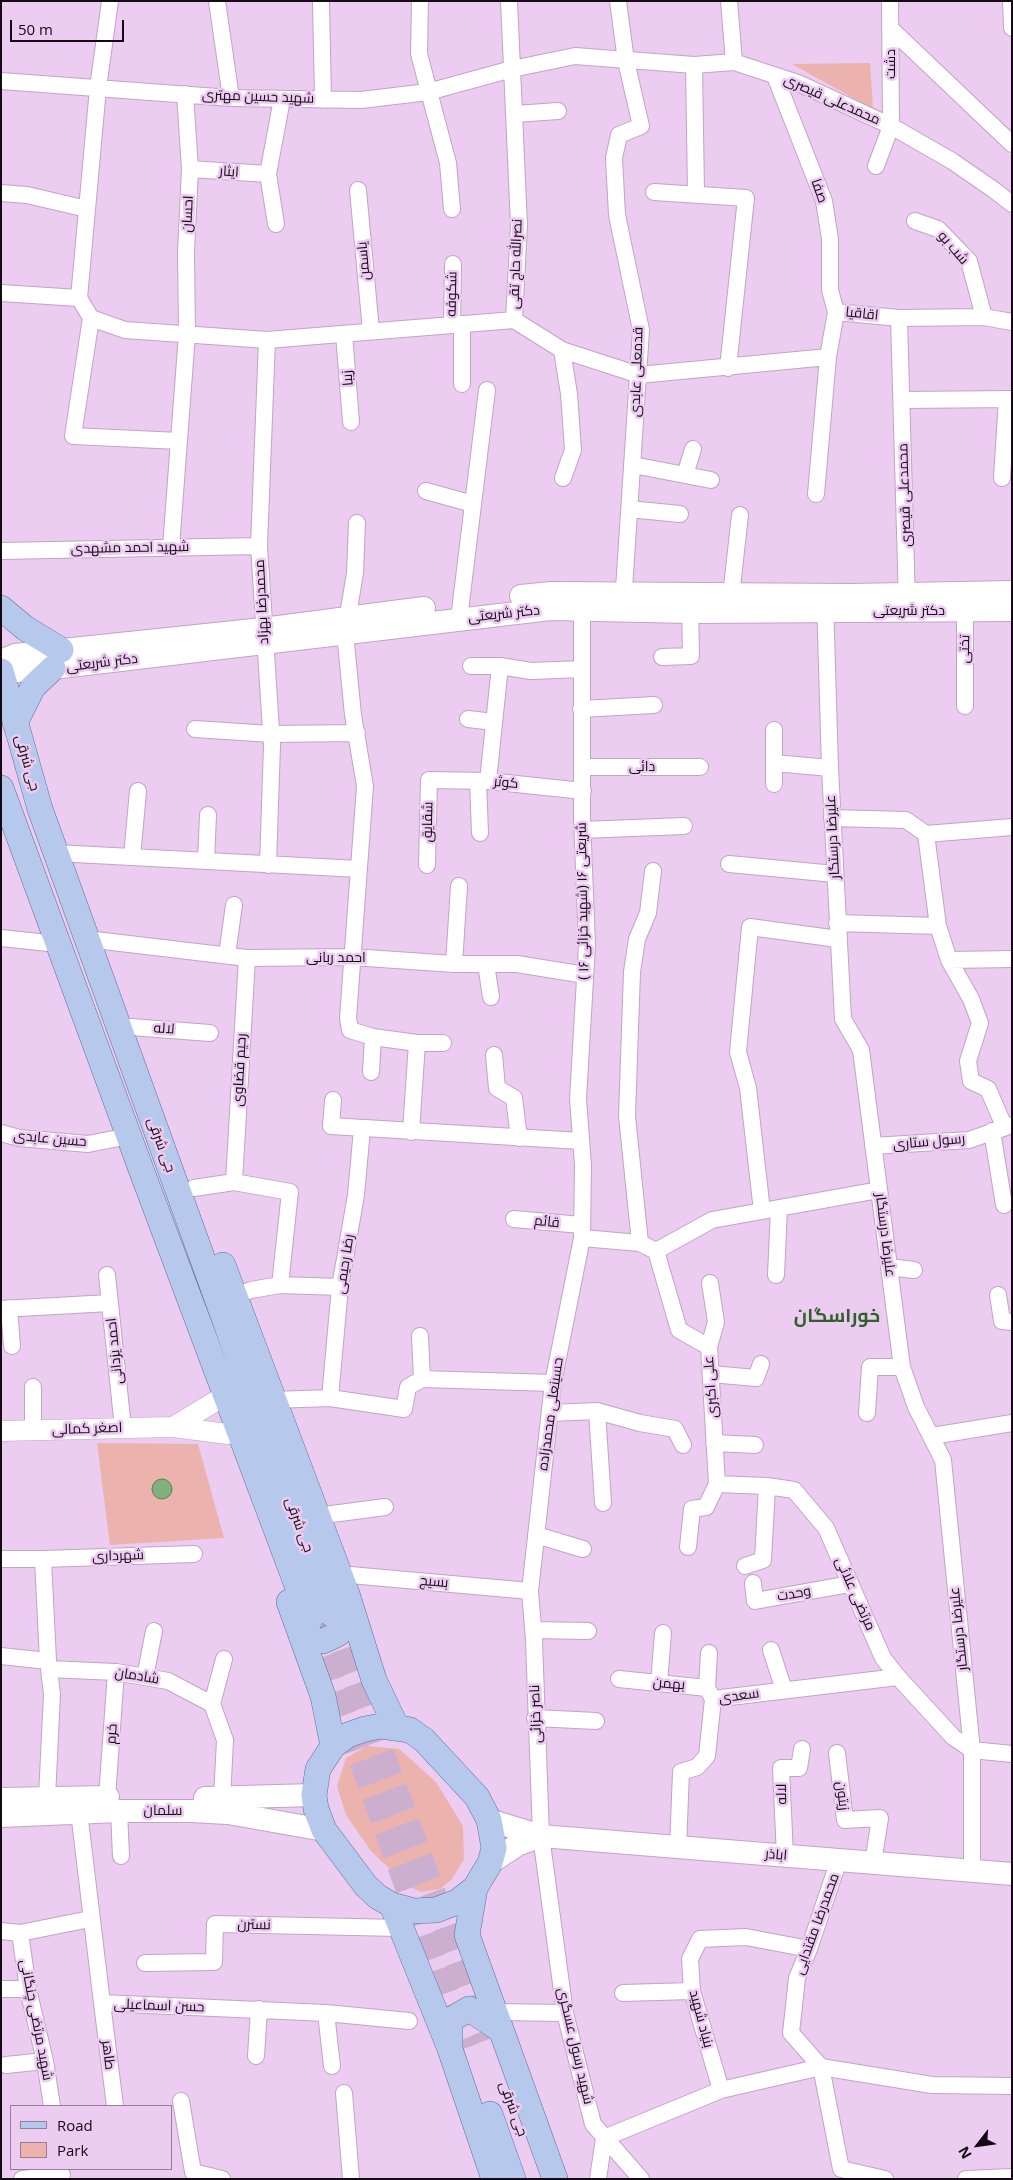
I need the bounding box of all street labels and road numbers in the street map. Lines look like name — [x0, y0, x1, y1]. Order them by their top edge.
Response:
street label: دشت — [883, 49, 899, 79]
street label: محمدعلی قیصری — [781, 71, 883, 129]
street label: شهید حسین مهتری — [201, 87, 315, 107]
street label: ایثار — [219, 163, 239, 181]
street label: صفا — [807, 177, 831, 205]
street label: احسان — [179, 195, 197, 233]
street label: نصرالله حاج تقی — [506, 219, 526, 309]
street label: شب بو — [934, 228, 972, 268]
street label: یاسمن — [354, 241, 374, 281]
street label: شکوفه — [443, 271, 461, 317]
street label: اقاقیا — [845, 304, 879, 324]
street label: قدمعلی عابدی — [627, 327, 647, 417]
street label: زیبا — [339, 369, 357, 387]
street label: محمدعلی قیصری — [895, 443, 915, 547]
street label: شهید احمد مشهدی — [71, 539, 189, 557]
street label: محمدرضا بهزاد — [251, 559, 273, 645]
street label: دکتر شریعتی — [467, 602, 541, 626]
street label: دکتر شریعتی — [873, 603, 945, 619]
street label: تختی — [956, 635, 974, 663]
street label: دکتر شریعتی — [65, 650, 139, 676]
street label: جی شرقی — [11, 733, 43, 793]
street label: دائی — [629, 759, 655, 775]
street label: کوثر — [493, 773, 519, 793]
street label: علیرضا درستگار — [822, 795, 844, 879]
street label: شقایق — [419, 801, 437, 843]
street label: شریعتی ۱۶ (شهید خزائی ۱۶ ) — [573, 822, 593, 980]
street label: احمد ربانی — [306, 950, 366, 966]
street label: لاله — [153, 1020, 175, 1038]
street label: رحیم قضاوی — [230, 1033, 250, 1107]
street label: جی شرقی — [143, 1115, 179, 1175]
street label: حسین عابدی — [13, 1127, 87, 1151]
street label: رسول ستاری — [892, 1130, 966, 1154]
street label: علیرضا درستگار — [872, 1192, 898, 1278]
street label: قائم — [533, 1212, 561, 1232]
street label: رضا رحیمی — [332, 1233, 358, 1295]
street label: احمد یزدانی — [103, 1317, 127, 1385]
street label: حسینعلی محمدزاده — [535, 1356, 567, 1472]
street label: علی اکبری — [700, 1356, 722, 1418]
street label: اصغر کمالی — [51, 1419, 123, 1439]
street label: جی شرقی — [281, 1495, 317, 1555]
street label: شهرداری — [92, 1547, 144, 1565]
street label: مرتضی علائی — [831, 1555, 879, 1633]
street label: بسیج — [419, 1572, 449, 1592]
street label: وحدت — [776, 1583, 812, 1605]
street label: علیرضا درستگار — [946, 1586, 972, 1672]
street label: شادمان — [114, 1664, 160, 1688]
street label: بهمن — [652, 1674, 686, 1694]
street label: ناصر خزائی — [527, 1684, 545, 1744]
street label: سعدی — [718, 1685, 760, 1707]
street label: خرم — [103, 1723, 121, 1745]
street label: زیتون — [832, 1781, 852, 1811]
street label: لاله — [773, 1783, 791, 1805]
street label: سلمان — [144, 1803, 182, 1819]
street label: اباذر — [764, 1846, 788, 1864]
street label: محمدرضا مقتدایی — [791, 1871, 843, 1977]
street label: نسترن — [237, 1916, 271, 1934]
street label: شهید مرتضی چنگانی — [16, 1958, 56, 2082]
street label: شهید رسول عسگری — [553, 1986, 597, 2106]
street label: بنیاد شهید — [685, 1988, 717, 2050]
street label: حسن اسماعیلی — [113, 1996, 205, 2016]
street label: طاهر — [98, 2039, 118, 2071]
street label: جی شرقی — [495, 2079, 531, 2139]

